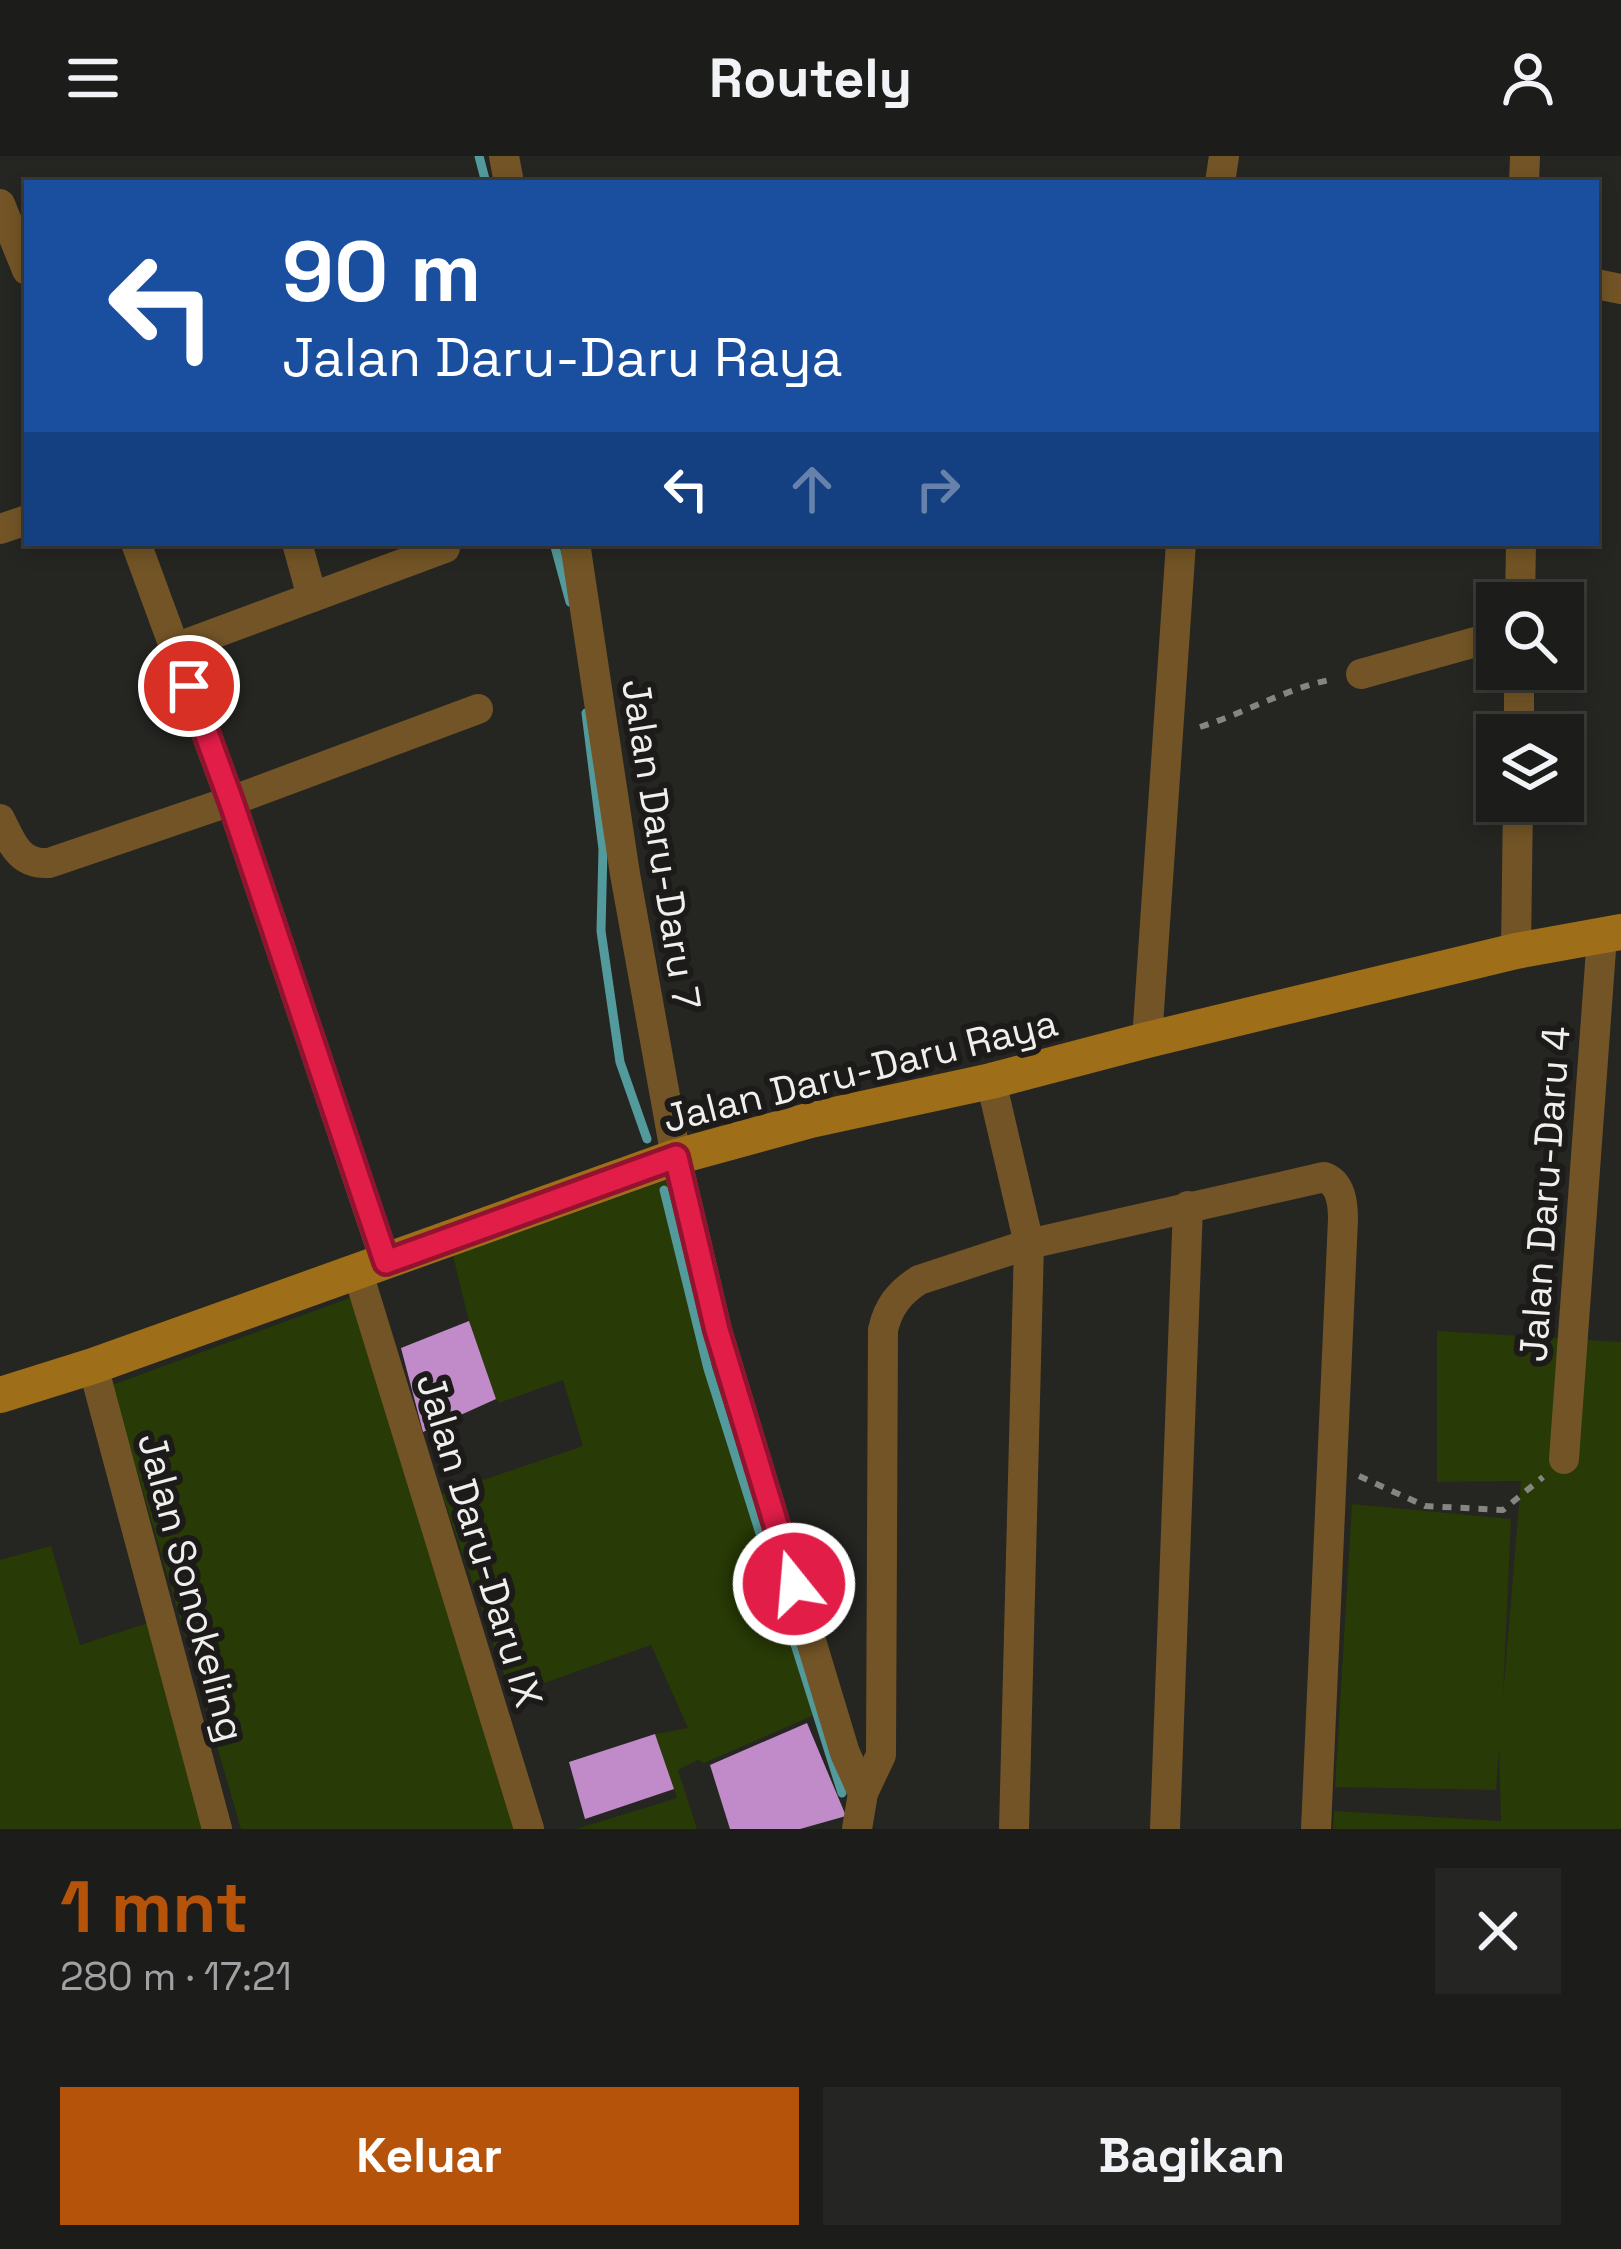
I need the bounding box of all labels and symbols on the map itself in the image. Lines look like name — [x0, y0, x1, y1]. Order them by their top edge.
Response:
pin — [138, 635, 240, 737]
street label: Jalan Daru-Daru 7 — [611, 675, 712, 1013]
street label: Jalan Daru-Daru Raya — [658, 998, 1062, 1143]
street label: Jalan Daru-Daru 4 — [1508, 1025, 1581, 1364]
street label: Jalan Daru-Daru IX — [405, 1367, 554, 1713]
street label: Jalan Sonokeling — [127, 1427, 256, 1747]
position arrow — [731, 1521, 857, 1647]

